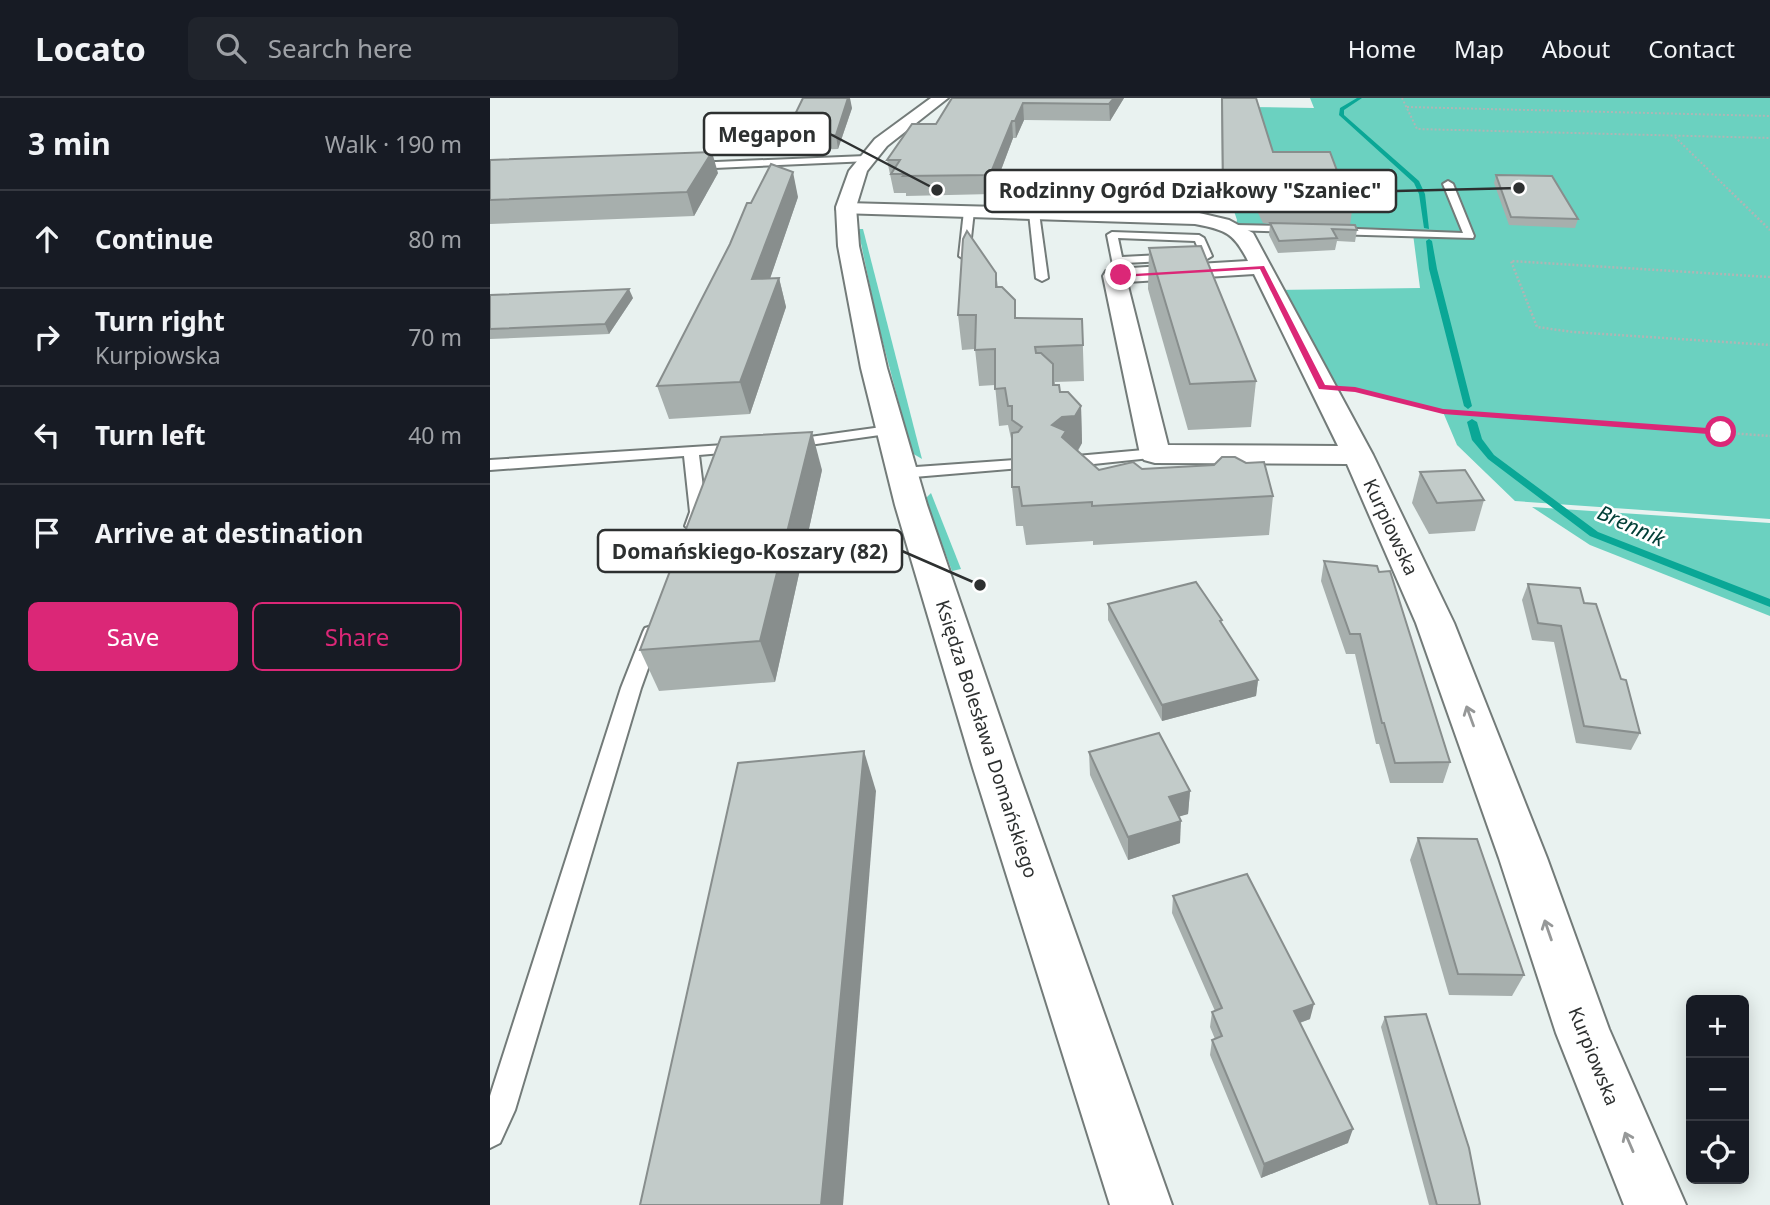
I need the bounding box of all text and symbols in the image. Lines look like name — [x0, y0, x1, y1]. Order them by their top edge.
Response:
search box — [188, 17, 678, 80]
text: Locato — [35, 26, 146, 71]
icon: search — [212, 29, 250, 67]
text: Search here — [268, 30, 413, 66]
text: Home — [1348, 32, 1416, 65]
text: Map — [1454, 32, 1504, 65]
text: About — [1542, 32, 1610, 65]
text: Contact — [1648, 32, 1735, 65]
callout: Megapon — [704, 113, 830, 155]
text: Megapon — [718, 120, 816, 148]
text: 3 min — [28, 123, 111, 164]
text: Walk · 190 m — [325, 128, 462, 160]
callout: Rodzinny Ogród Działkowy "Szaniec" — [985, 170, 1396, 212]
text: Rodzinny Ogród Działkowy "Szaniec" — [999, 176, 1381, 204]
icon: ahead — [28, 220, 66, 258]
text: Continue — [95, 221, 213, 257]
text: 80 m — [408, 223, 462, 255]
route end — [1105, 259, 1136, 290]
text: Turn right — [95, 303, 225, 339]
icon: right — [28, 318, 66, 356]
text: 70 m — [408, 321, 462, 353]
text: Kurpiowska — [95, 339, 221, 371]
icon: left — [28, 416, 66, 454]
route start — [1705, 416, 1736, 447]
text: Turn left — [95, 417, 206, 453]
text: 40 m — [408, 419, 462, 451]
street label: Kurpiowska — [1357, 474, 1425, 580]
water label: Brennik — [1593, 498, 1671, 553]
icon: arrive — [28, 514, 66, 552]
text: Arrive at destination — [95, 515, 364, 551]
callout: Domańskiego-Koszary (82) — [598, 530, 902, 572]
text: Domańskiego-Koszary (82) — [612, 537, 888, 565]
street label: Księdza Bolesława Domańskiego — [930, 597, 1044, 881]
button: Save — [28, 602, 238, 671]
button: Share — [252, 602, 462, 671]
one-way arrow — [1463, 705, 1475, 727]
one-way arrow — [1541, 919, 1553, 941]
map controls — [1686, 995, 1749, 1184]
button: + — [1686, 995, 1749, 1058]
street label: Kurpiowska — [1562, 1003, 1626, 1109]
button: − — [1686, 1058, 1749, 1121]
button: locate — [1686, 1121, 1749, 1184]
one-way arrow — [1622, 1132, 1635, 1153]

